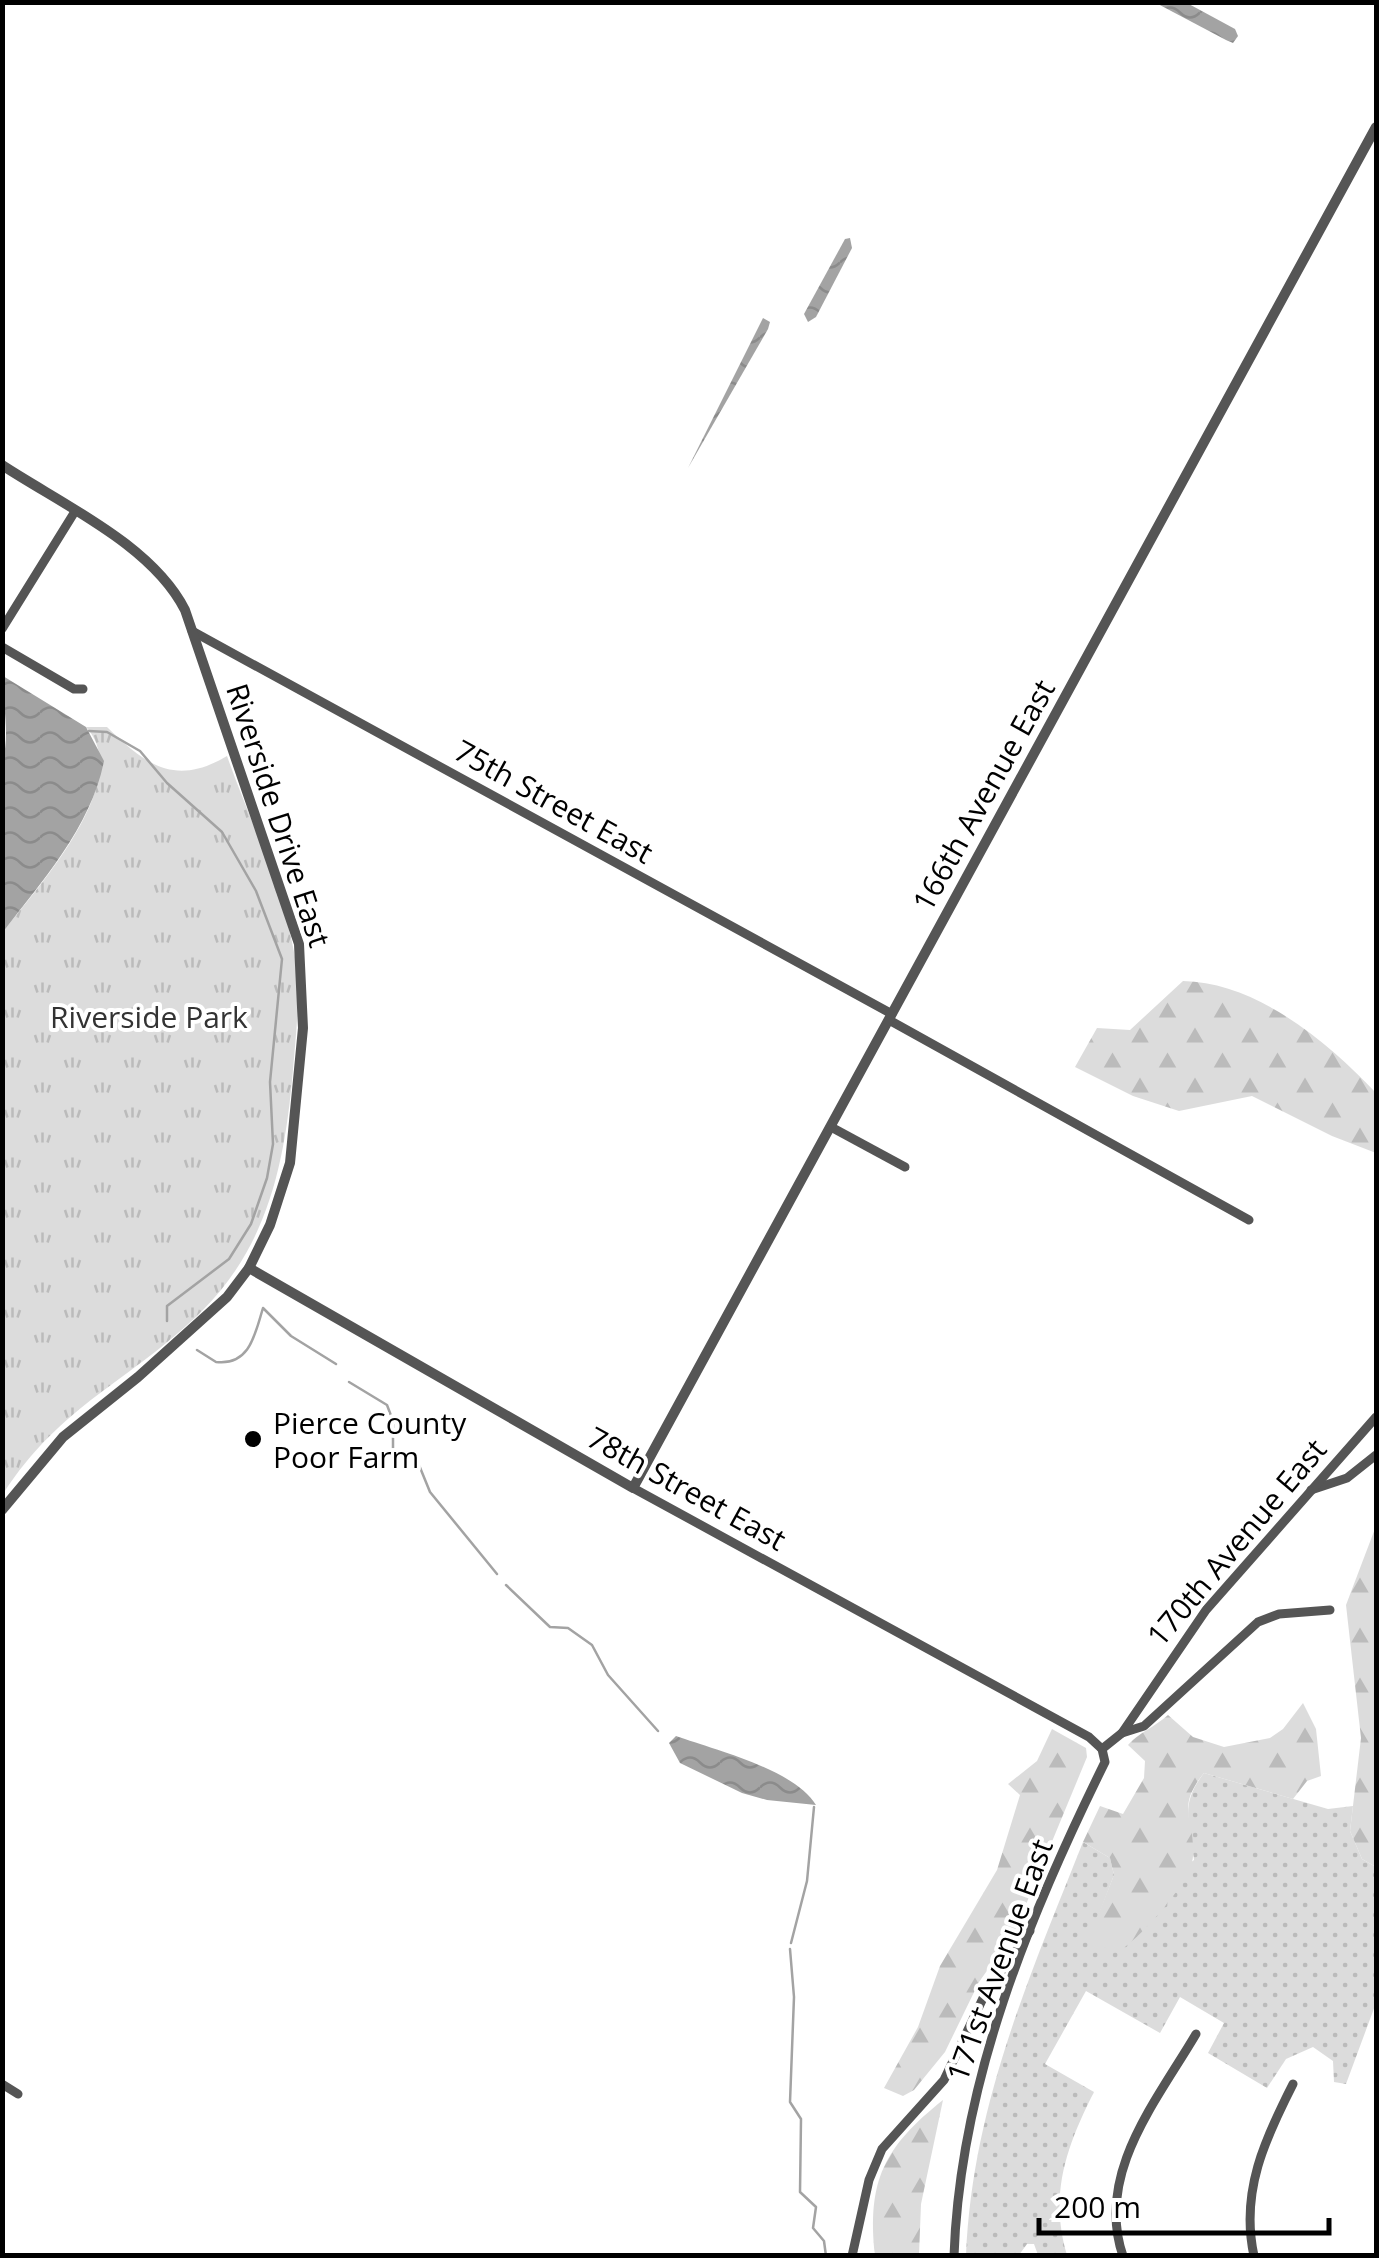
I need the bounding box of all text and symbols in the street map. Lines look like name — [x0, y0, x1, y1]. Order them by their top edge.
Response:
street label: 166th Avenue East — [902, 672, 1064, 918]
street label: Riverside Drive East — [217, 678, 341, 952]
street label: 75th Street East — [447, 729, 661, 873]
park label: Riverside Park — [50, 996, 248, 1037]
place label: Pierce County Poor Farm — [273, 1402, 467, 1477]
street label: 78th Street East — [580, 1416, 794, 1560]
marker: Pierce County Poor Farm — [242, 1428, 264, 1450]
street label: 170th Avenue East — [1137, 1430, 1335, 1654]
street label: 171st Avenue East — [936, 1833, 1062, 2087]
scale bar — [1039, 2173, 1329, 2235]
text: 200 m — [1054, 2186, 1141, 2227]

